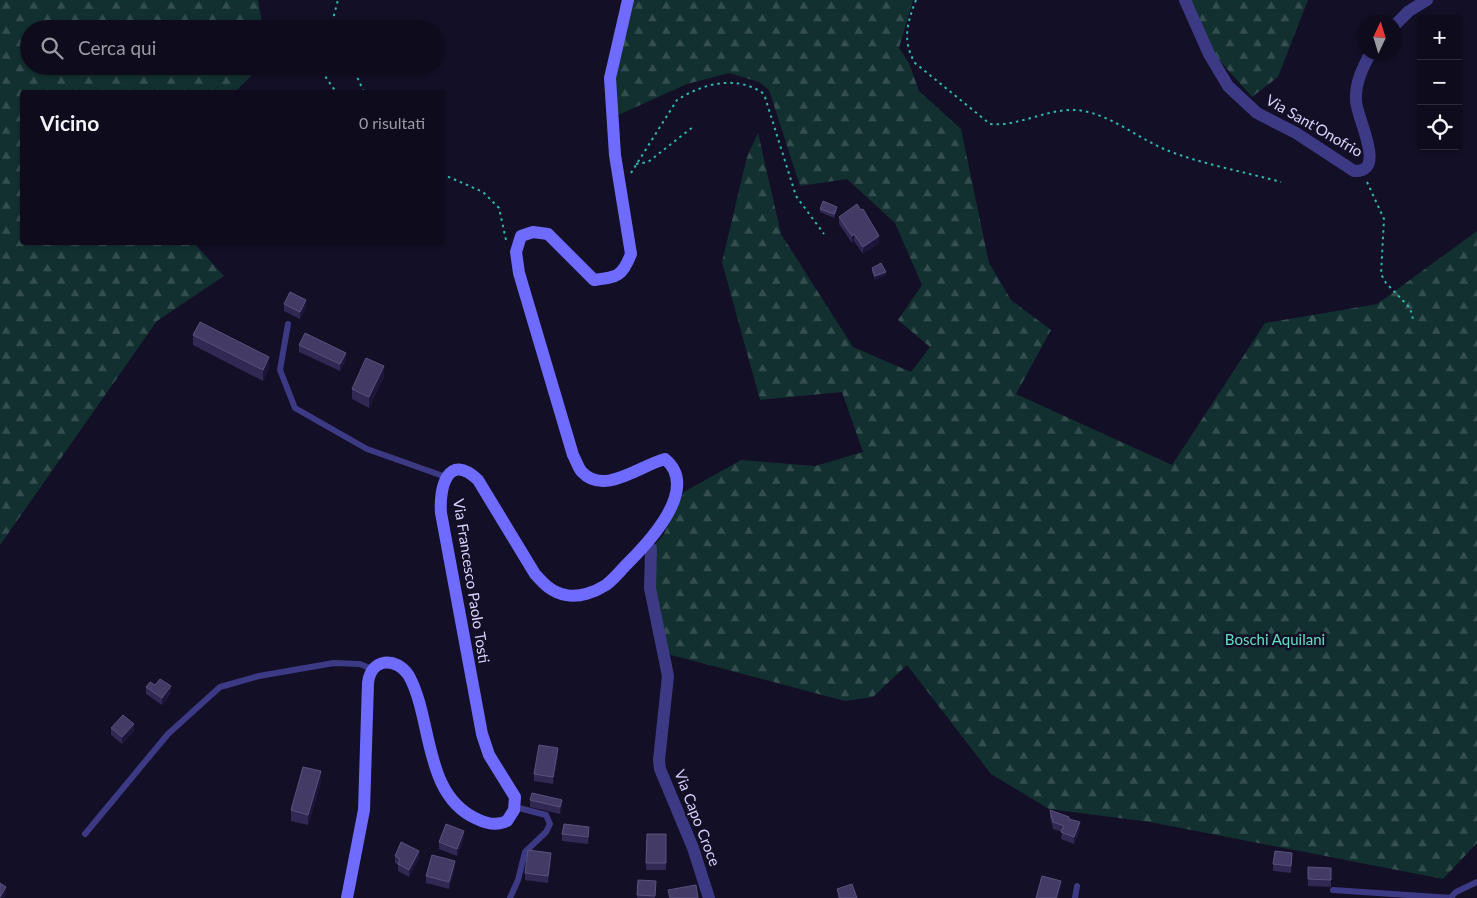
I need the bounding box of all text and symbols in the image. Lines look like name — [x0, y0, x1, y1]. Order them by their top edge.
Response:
north arrow — [1357, 15, 1402, 60]
map controls — [1417, 15, 1462, 150]
button: + — [1417, 15, 1462, 60]
search box — [20, 20, 445, 75]
icon: search — [38, 34, 66, 62]
text: Cerca qui — [78, 36, 156, 59]
button: − — [1417, 60, 1462, 105]
street label: Via Sant'Onofrio — [1263, 90, 1366, 160]
button: locate — [1417, 105, 1462, 150]
text: Vicino — [40, 110, 99, 135]
text: 0 risultati — [359, 113, 425, 132]
street label: Via Francesco Paolo Tosti — [450, 497, 494, 664]
park label: Boschi Aquilani — [1225, 630, 1325, 648]
street label: Via Capo Croce — [671, 767, 725, 868]

